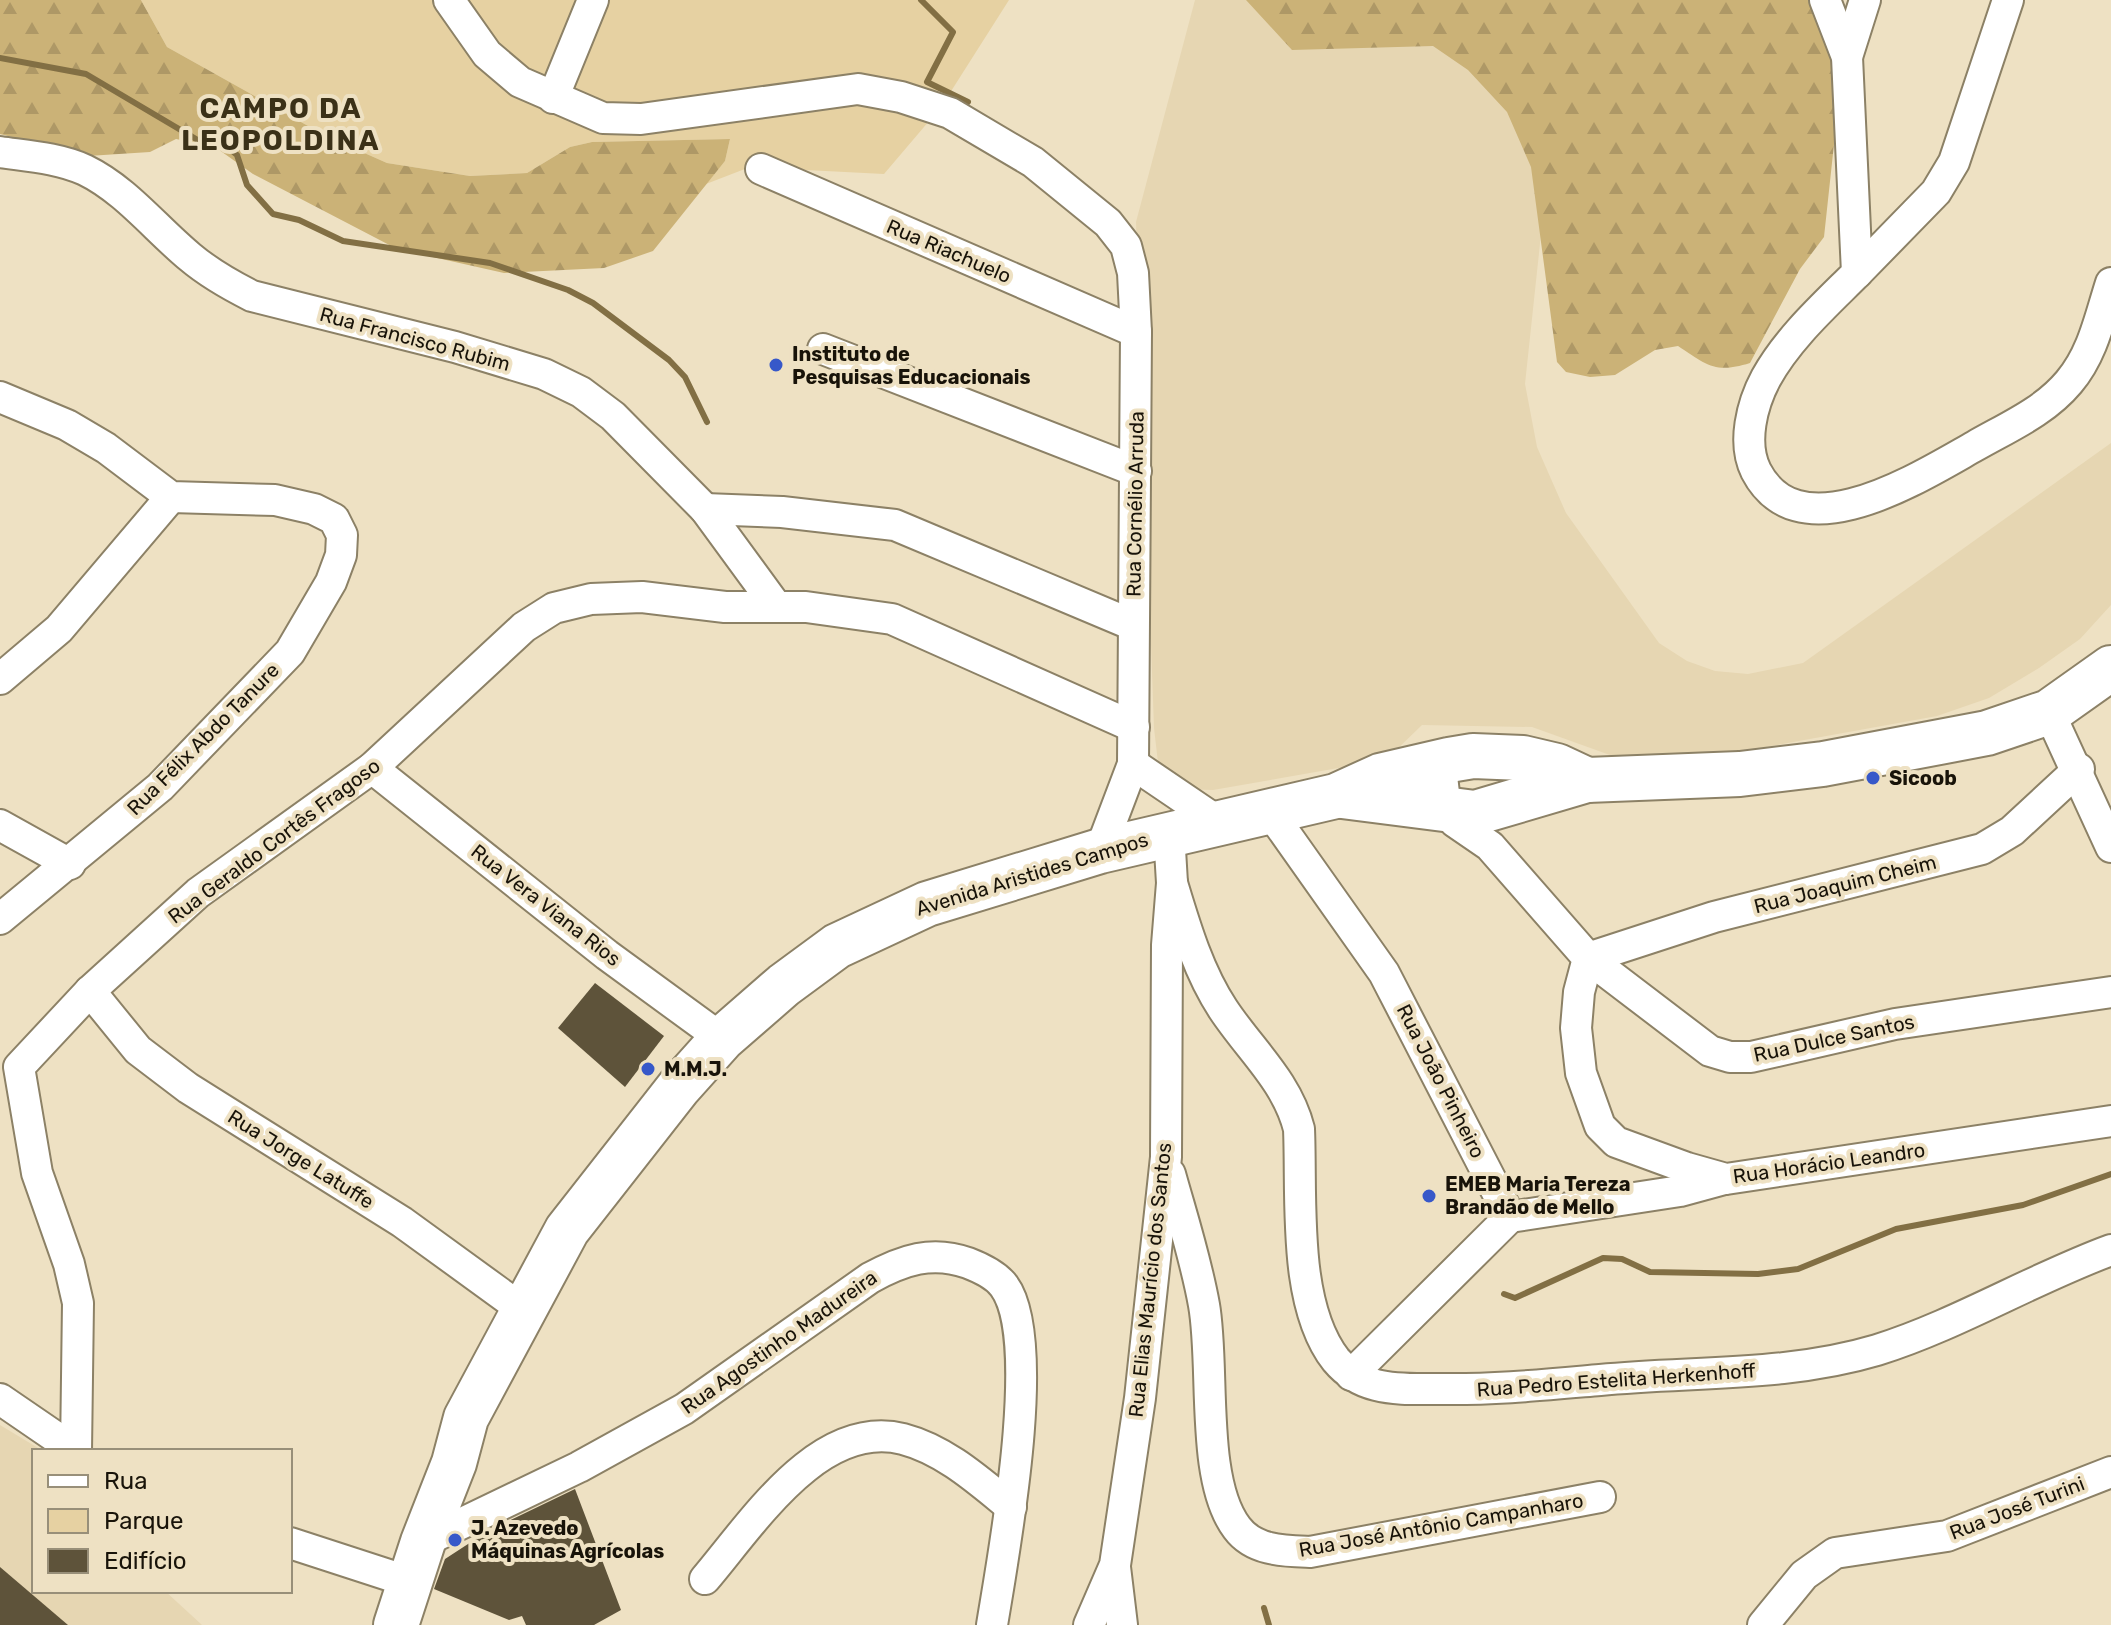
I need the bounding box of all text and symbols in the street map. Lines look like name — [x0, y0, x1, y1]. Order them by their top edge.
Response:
district label: CAMPO DA LEOPOLDINA — [181, 92, 381, 157]
street label: Rua Riachuelo — [883, 214, 1015, 288]
street label: Rua Francisco Rubim — [317, 302, 513, 376]
place label: Instituto de Pesquisas Educacionais — [792, 342, 1031, 389]
marker: Instituto de Pesquisas Educacionais — [767, 356, 785, 374]
street label: Rua Cornélio Arruda — [1121, 411, 1149, 597]
street label: Rua Félix Abdo Tanure — [122, 658, 284, 820]
street label: Rua Geraldo Cortês Fragoso — [163, 753, 385, 929]
place label: Sicoob — [1889, 766, 1957, 790]
marker: Sicoob — [1864, 769, 1882, 787]
street label: Avenida Aristides Campos — [913, 827, 1151, 921]
street label: Rua Vera Viana Rios — [466, 839, 626, 971]
street label: Rua Joaquim Cheim — [1751, 850, 1939, 918]
street label: Rua João Pinheiro — [1392, 1000, 1490, 1162]
street label: Rua Dulce Santos — [1751, 1009, 1917, 1067]
place label: M.M.J. — [664, 1057, 727, 1081]
marker: M.M.J. — [639, 1060, 657, 1078]
street label: Rua Jorge Latuffe — [224, 1104, 378, 1214]
street label: Rua Horácio Leandro — [1731, 1138, 1927, 1188]
street label: Rua Elias Maurício dos Santos — [1124, 1141, 1176, 1419]
place label: EMEB Maria Tereza Brandão de Mello — [1445, 1172, 1631, 1219]
marker: EMEB Maria Tereza Brandão de Mello — [1420, 1187, 1438, 1205]
street label: Rua Agostinho Madureira — [676, 1265, 882, 1419]
street label: Rua Pedro Estelita Herkenhoff — [1476, 1358, 1756, 1402]
legend — [32, 1449, 292, 1593]
text: Rua — [104, 1467, 147, 1495]
street label: Rua José Turini — [1946, 1471, 2088, 1545]
street label: Rua José Antônio Campanharo — [1297, 1488, 1585, 1562]
text: Parque — [104, 1507, 183, 1535]
place label: J. Azevedo Máquinas Agrícolas — [471, 1516, 664, 1563]
marker: J. Azevedo Máquinas Agrícolas — [446, 1531, 464, 1549]
text: Edifício — [104, 1547, 187, 1575]

